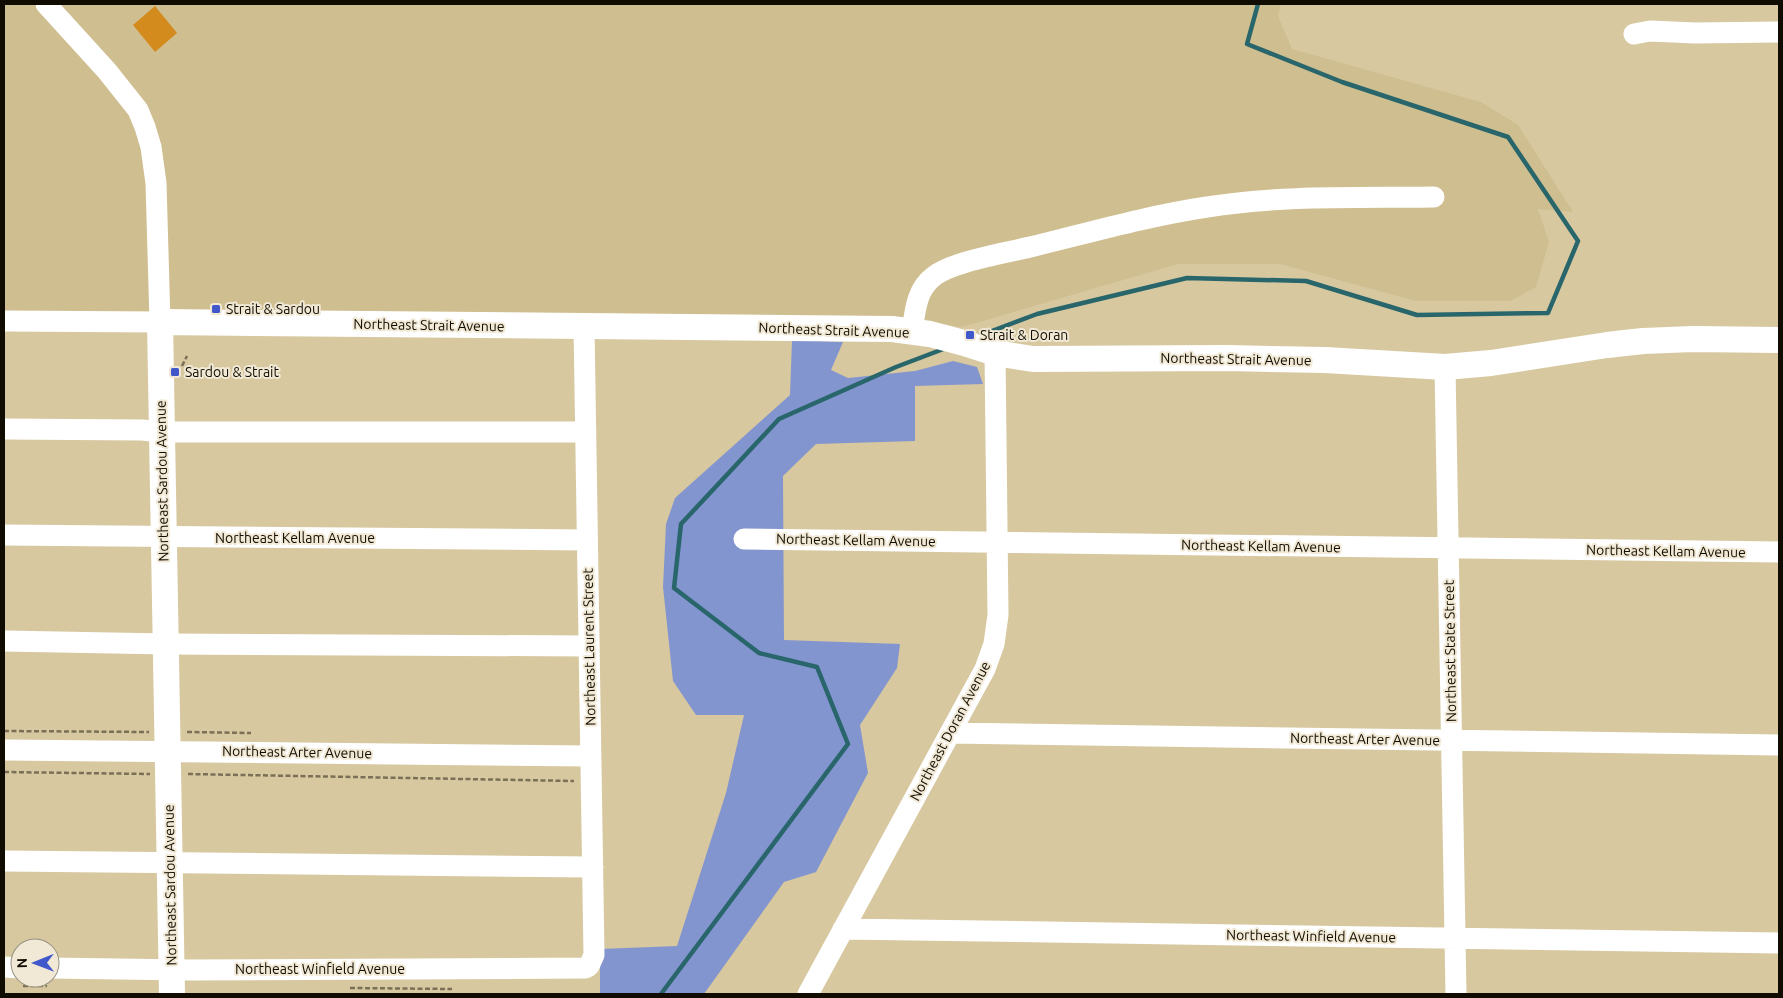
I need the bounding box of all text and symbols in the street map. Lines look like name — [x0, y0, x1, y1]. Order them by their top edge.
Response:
place label: Strait & Sardou — [226, 301, 320, 317]
marker: Strait & Sardou — [210, 303, 222, 315]
street label: Northeast Strait Avenue — [353, 316, 505, 334]
street label: Northeast Strait Avenue — [758, 319, 910, 341]
place label: Strait & Doran — [980, 327, 1068, 343]
marker: Strait & Doran — [964, 329, 976, 341]
street label: Northeast Strait Avenue — [1160, 350, 1312, 368]
place label: Sardou & Strait — [185, 364, 280, 380]
marker: Sardou & Strait — [169, 366, 181, 378]
street label: Northeast Sardou Avenue — [153, 400, 171, 562]
street label: Northeast Kellam Avenue — [215, 530, 375, 546]
street label: Northeast Kellam Avenue — [776, 531, 936, 549]
street label: Northeast Kellam Avenue — [1181, 537, 1341, 555]
street label: Northeast Kellam Avenue — [1586, 542, 1746, 560]
street label: Northeast Laurent Street — [580, 567, 598, 726]
street label: Northeast State Street — [1441, 579, 1459, 722]
street label: Northeast Doran Avenue — [906, 659, 994, 803]
street label: Northeast Arter Avenue — [1290, 730, 1440, 748]
street label: Northeast Arter Avenue — [222, 743, 372, 761]
street label: Northeast Sardou Avenue — [161, 804, 179, 966]
street label: Northeast Winfield Avenue — [1226, 927, 1396, 945]
north arrow — [10, 938, 60, 988]
text: N — [14, 958, 30, 969]
street label: Northeast Winfield Avenue — [235, 961, 405, 977]

